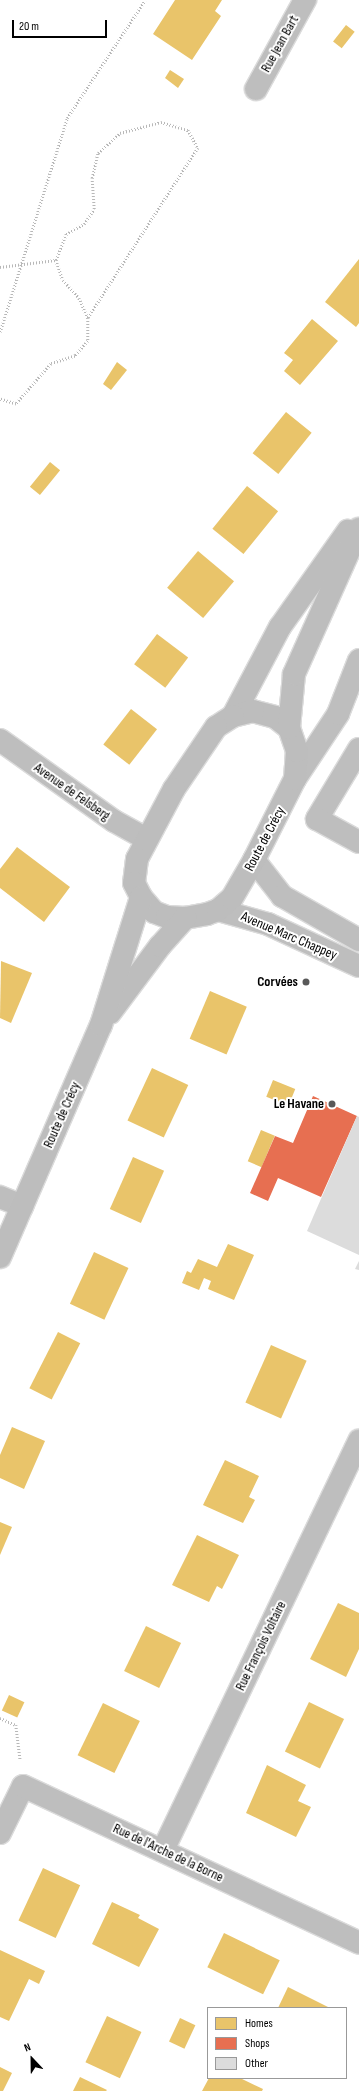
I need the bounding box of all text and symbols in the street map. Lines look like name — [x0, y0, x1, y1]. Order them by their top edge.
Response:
scale bar — [14, 12, 109, 38]
street label: Rue Jean Bart — [258, 13, 302, 75]
text: 20 m — [19, 19, 39, 34]
street label: Avenue de Felsberg — [31, 760, 113, 824]
street label: Route de Crécy — [241, 804, 289, 874]
street label: Avenue Marc Chappey — [239, 908, 339, 964]
place label: Corvées — [257, 974, 298, 990]
marker: Corvées — [301, 977, 311, 987]
street label: Route de Crécy — [40, 1079, 84, 1151]
place label: Le Havane — [274, 1096, 324, 1112]
marker: Le Havane — [327, 1099, 337, 1109]
street label: Rue François Voltaire — [232, 1598, 290, 1694]
street label: Rue de l'Arche de la Borne — [110, 1820, 226, 1886]
legend — [207, 2007, 347, 2079]
text: Homes — [245, 2016, 273, 2031]
text: Shops — [245, 2036, 270, 2051]
north arrow — [12, 2039, 52, 2079]
text: N — [22, 2040, 32, 2055]
text: Other — [245, 2056, 268, 2071]

